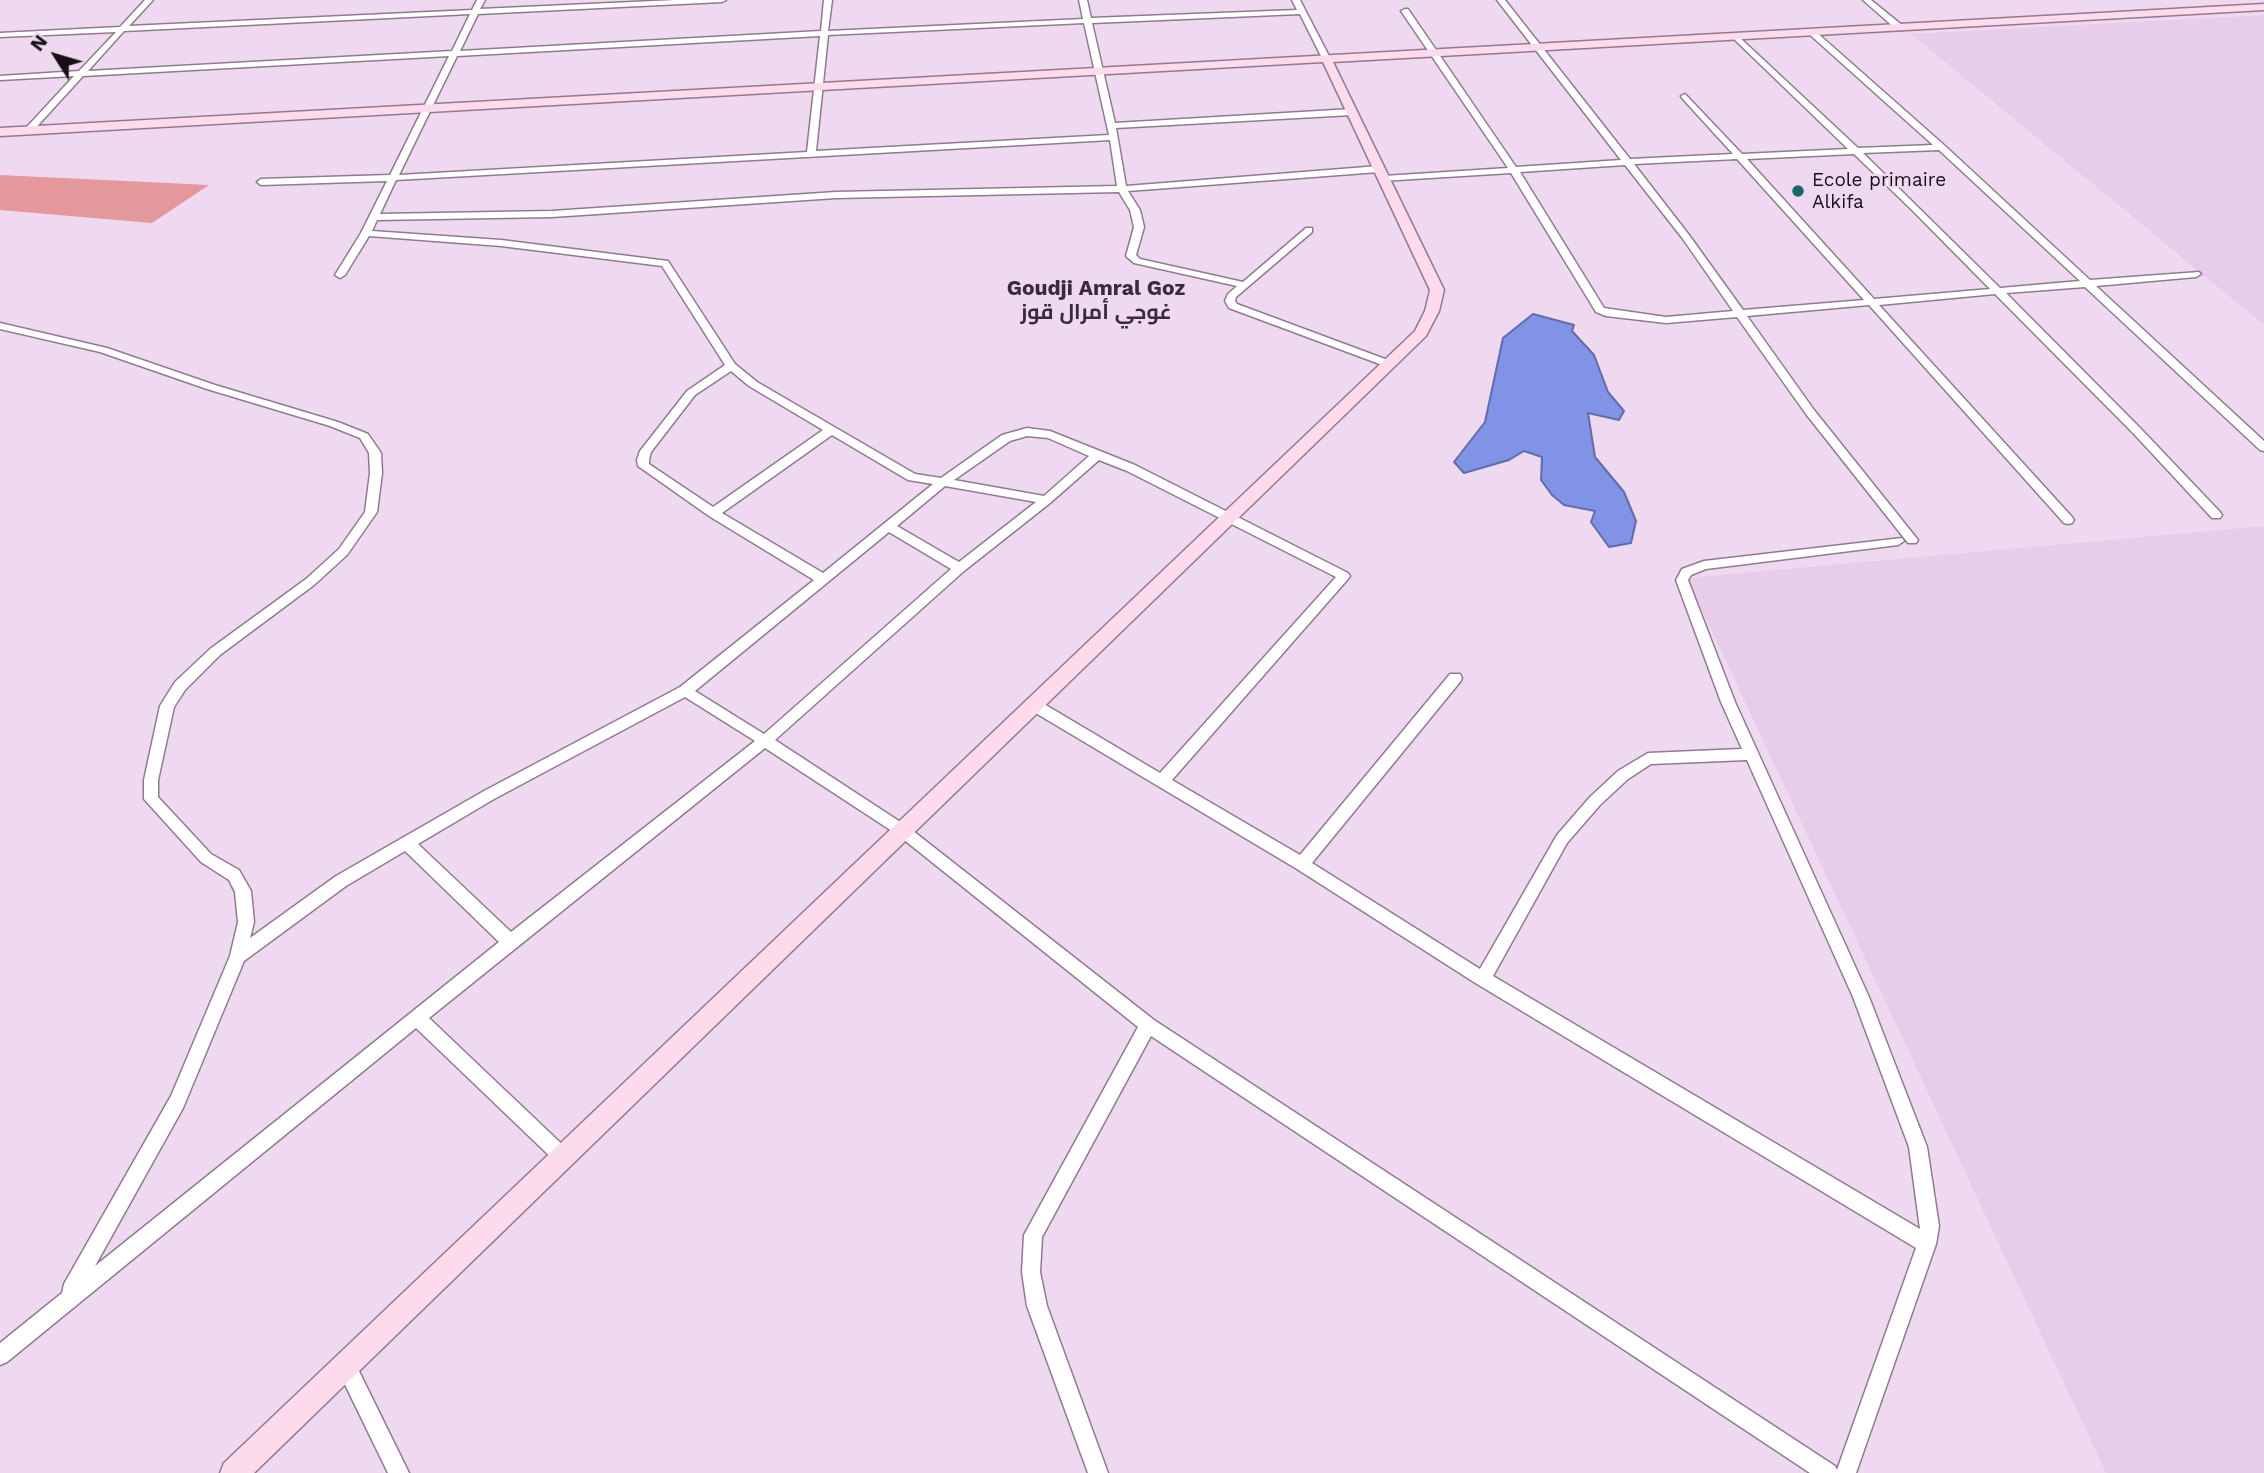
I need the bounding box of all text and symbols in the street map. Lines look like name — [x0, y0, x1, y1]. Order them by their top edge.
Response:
north arrow — [21, 21, 91, 91]
text: N — [25, 31, 52, 56]
place label: Ecole primaire Alkifa — [1812, 169, 1946, 213]
marker: Ecole primaire Alkifa — [1790, 183, 1806, 199]
district label: Goudji Amral Goz غوجي أمرال قوز — [1007, 276, 1185, 326]

